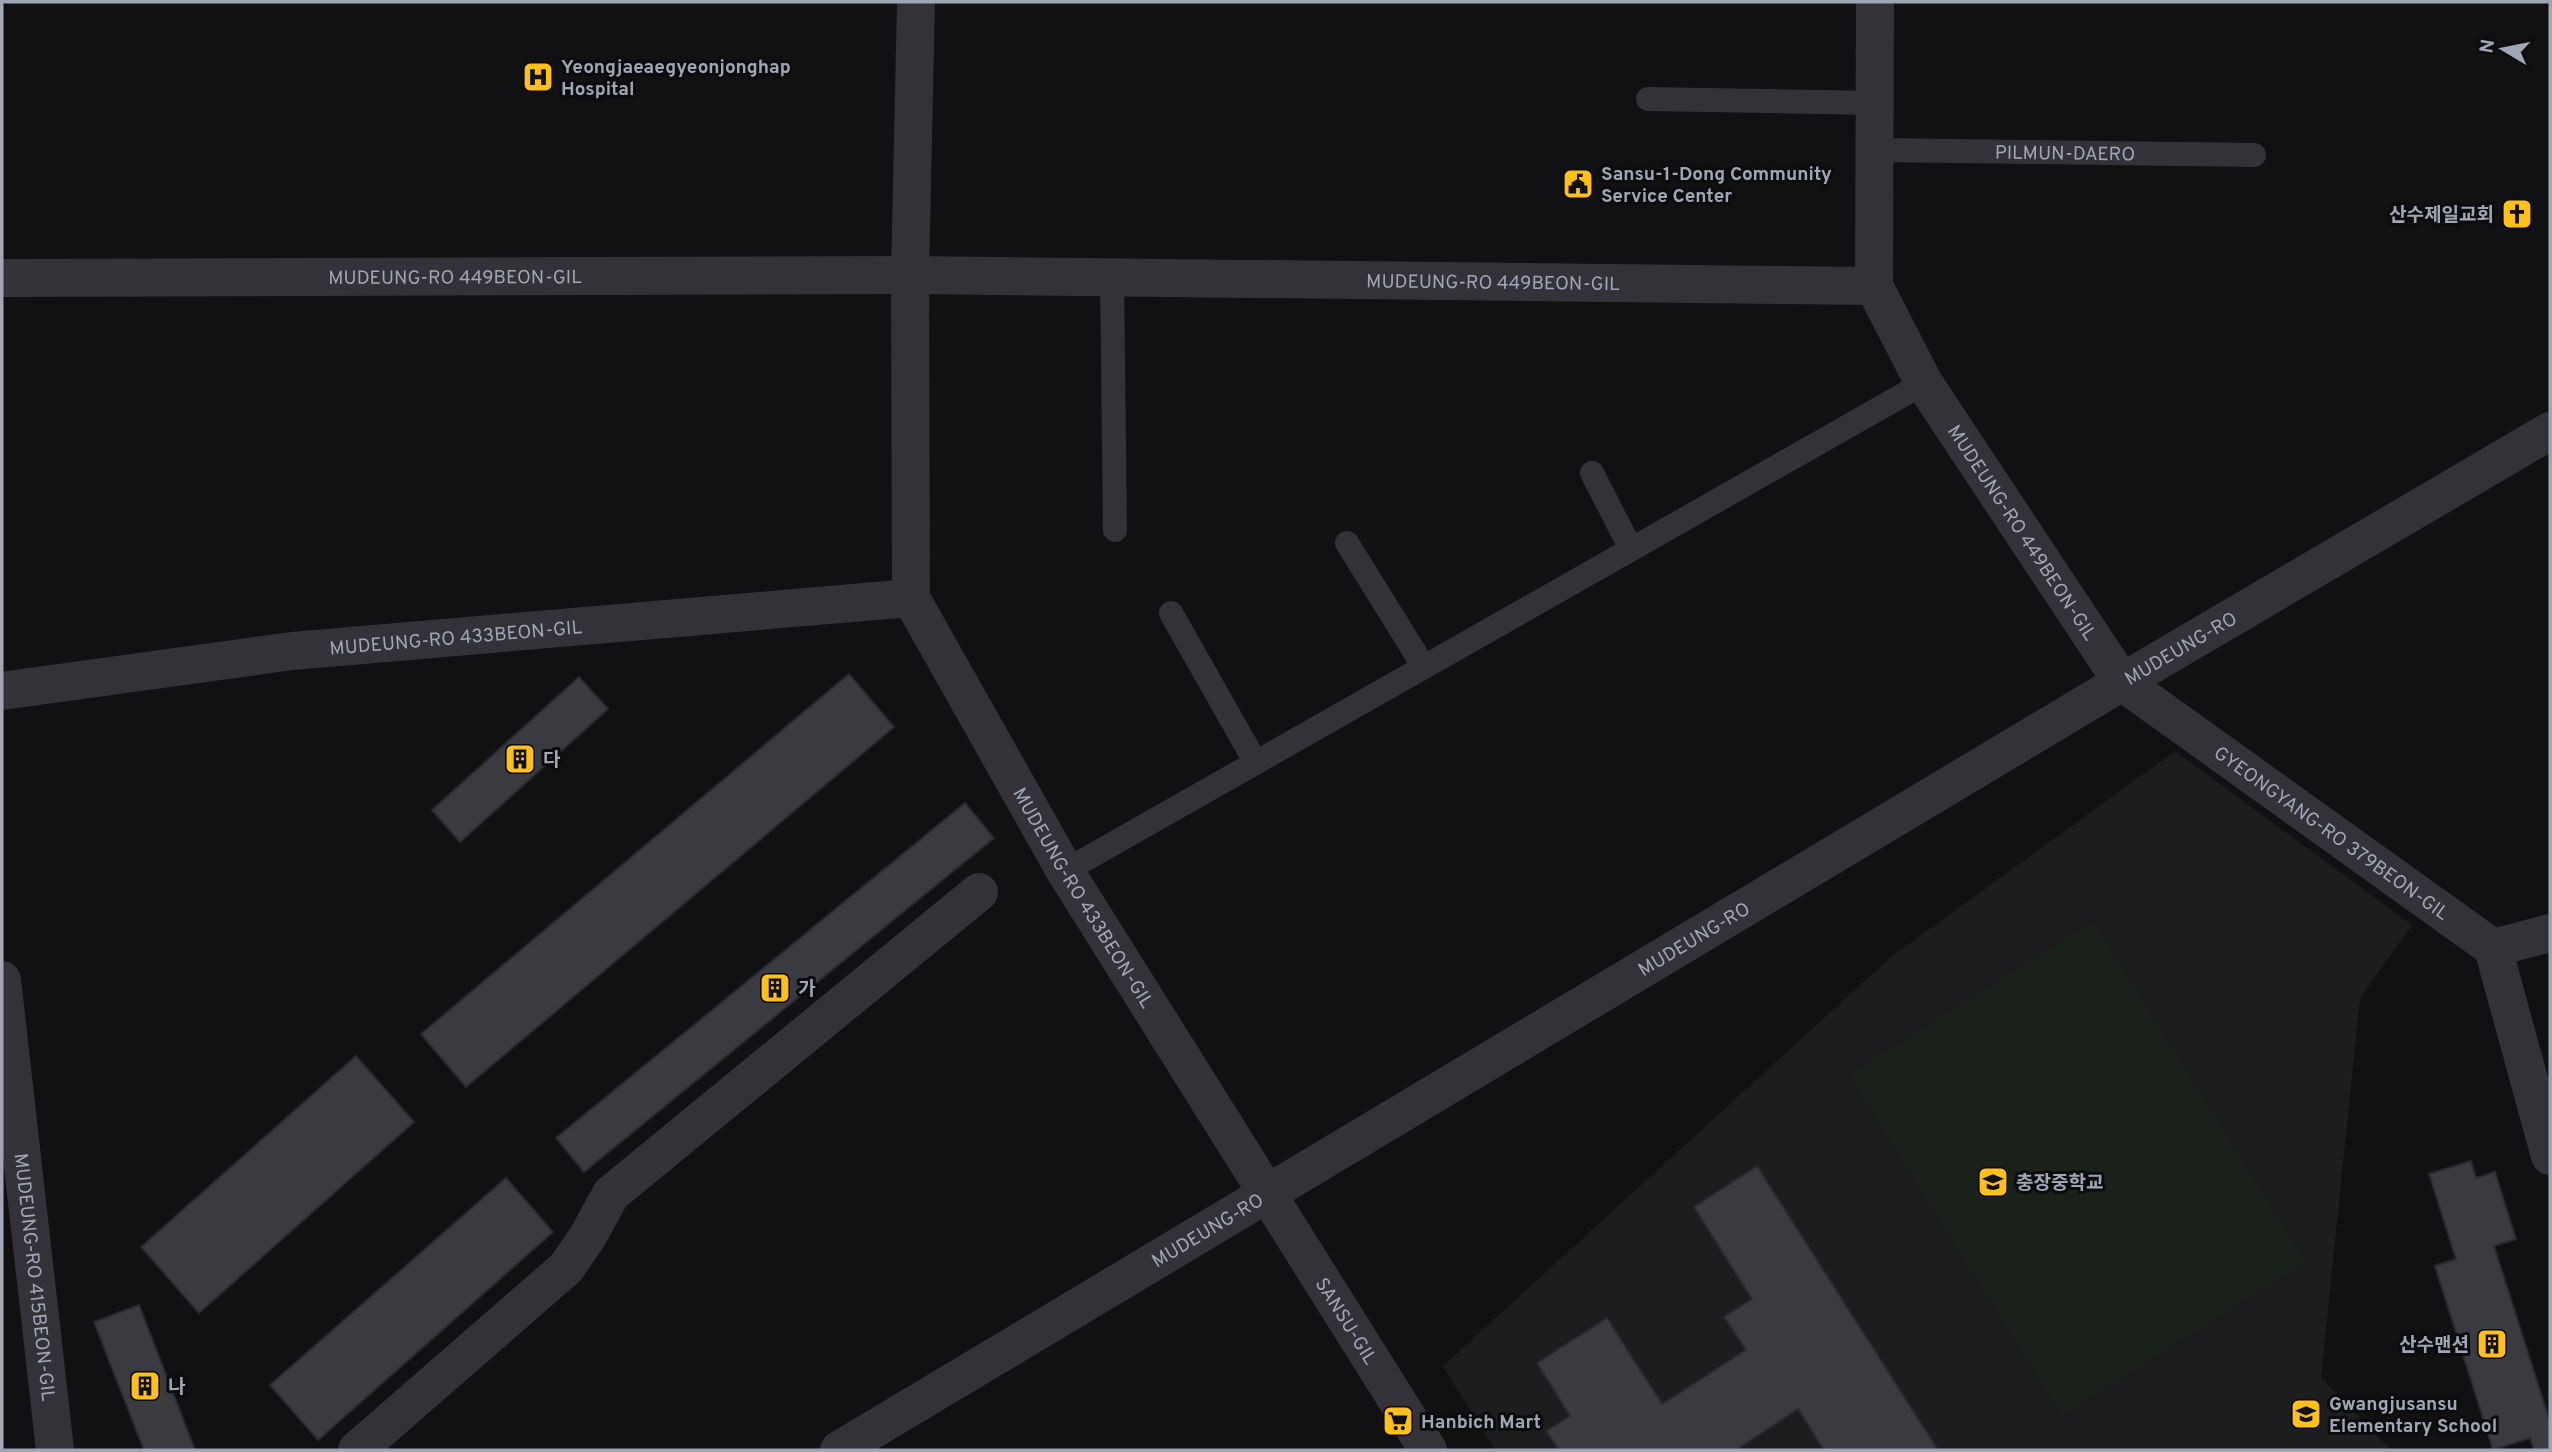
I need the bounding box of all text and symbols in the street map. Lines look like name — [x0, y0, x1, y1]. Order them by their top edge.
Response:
north arrow — [2468, 14, 2538, 84]
text: N — [2475, 38, 2501, 55]
place label: Yeongjaeaegyeonjonghap Hospital — [561, 56, 791, 102]
hospital icon: Yeongjaeaegyeonjonghap Hospital — [521, 60, 555, 94]
street label: PILMUN-DAERO — [1995, 142, 2135, 167]
place label: Sansu-1-Dong Community Service Center — [1601, 163, 1832, 209]
public building icon: Sansu-1-Dong Community Service Center — [1561, 167, 1595, 201]
church icon: 산수제일교회 — [2500, 197, 2534, 231]
place label: 산수제일교회 — [2389, 204, 2494, 228]
street label: MUDEUNG-RO 449BEON-GIL — [328, 266, 582, 291]
street label: MUDEUNG-RO 449BEON-GIL — [1366, 270, 1620, 297]
street label: MUDEUNG-RO 449BEON-GIL — [1941, 421, 2101, 646]
street label: MUDEUNG-RO — [2121, 607, 2242, 692]
street label: MUDEUNG-RO 433BEON-GIL — [329, 616, 583, 662]
building icon: 다 — [503, 742, 537, 776]
street label: GYEONGYANG-RO 379BEON-GIL — [2208, 742, 2453, 927]
place label: 다 — [543, 749, 561, 773]
street label: MUDEUNG-RO 433BEON-GIL — [1007, 784, 1158, 1014]
street label: MUDEUNG-RO — [1634, 897, 1755, 983]
building icon: 가 — [758, 971, 792, 1005]
place label: 가 — [798, 978, 816, 1002]
street label: MUDEUNG-RO 415BEON-GIL — [8, 1152, 59, 1403]
school or university icon: 충장중학교 — [1976, 1165, 2010, 1199]
place label: 충장중학교 — [2016, 1172, 2103, 1196]
street label: MUDEUNG-RO — [1148, 1189, 1268, 1274]
street label: SANSU-GIL — [1309, 1274, 1381, 1370]
building icon: 산수맨션 — [2475, 1327, 2509, 1361]
place label: 산수맨션 — [2399, 1334, 2469, 1358]
building icon: 나 — [128, 1369, 162, 1403]
place label: 나 — [168, 1376, 186, 1400]
place label: Gwangjusansu Elementary School — [2329, 1393, 2497, 1439]
school or university icon: Gwangjusansu Elementary School — [2289, 1397, 2323, 1431]
supermarket icon: Hanbich Mart — [1381, 1404, 1415, 1438]
place label: Hanbich Mart — [1421, 1411, 1541, 1435]

